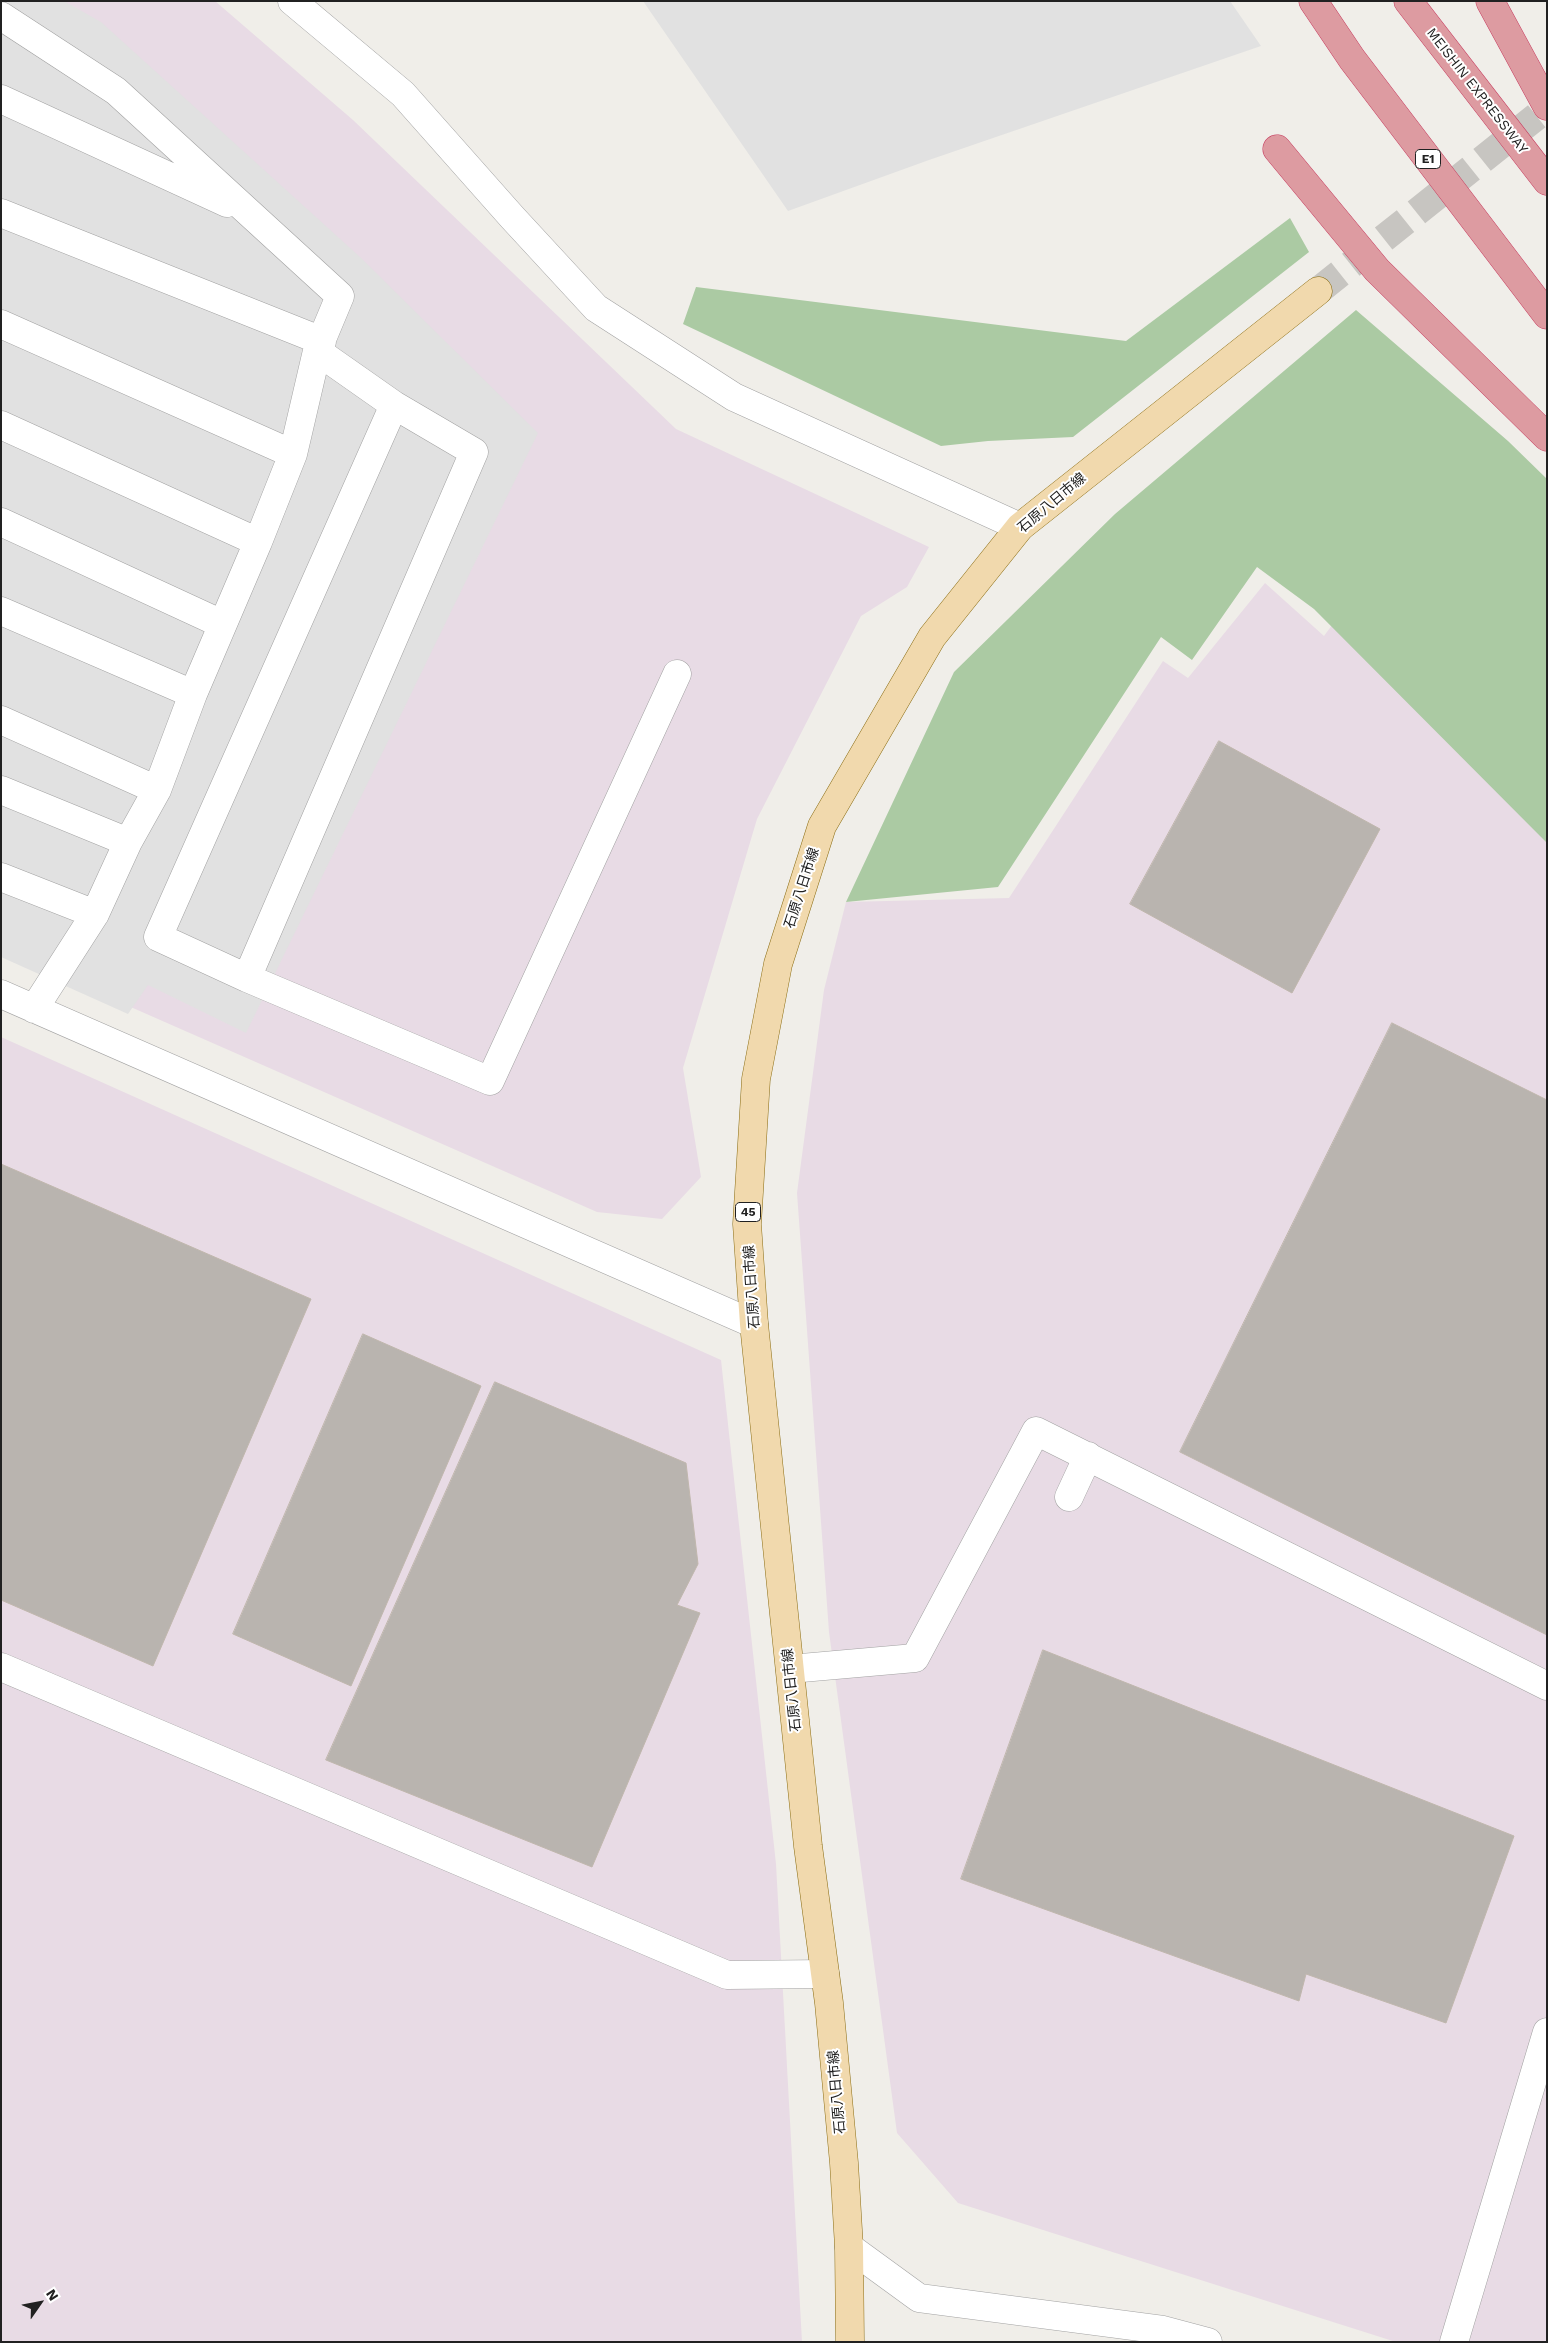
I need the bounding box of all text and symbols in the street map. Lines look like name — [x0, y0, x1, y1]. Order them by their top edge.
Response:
street label: MEISHIN EXPRESSWAY — [1423, 25, 1531, 157]
road number: E1 — [1416, 150, 1440, 168]
street label: 石原八日市線 — [1014, 470, 1090, 536]
street label: 石原八日市線 — [781, 845, 823, 931]
road number: 45 — [736, 1202, 760, 1222]
street label: 石原八日市線 — [741, 1245, 763, 1329]
street label: 石原八日市線 — [779, 1647, 805, 1733]
street label: 石原八日市線 — [825, 2049, 849, 2135]
north arrow — [15, 2278, 65, 2328]
text: N — [43, 2286, 62, 2304]

